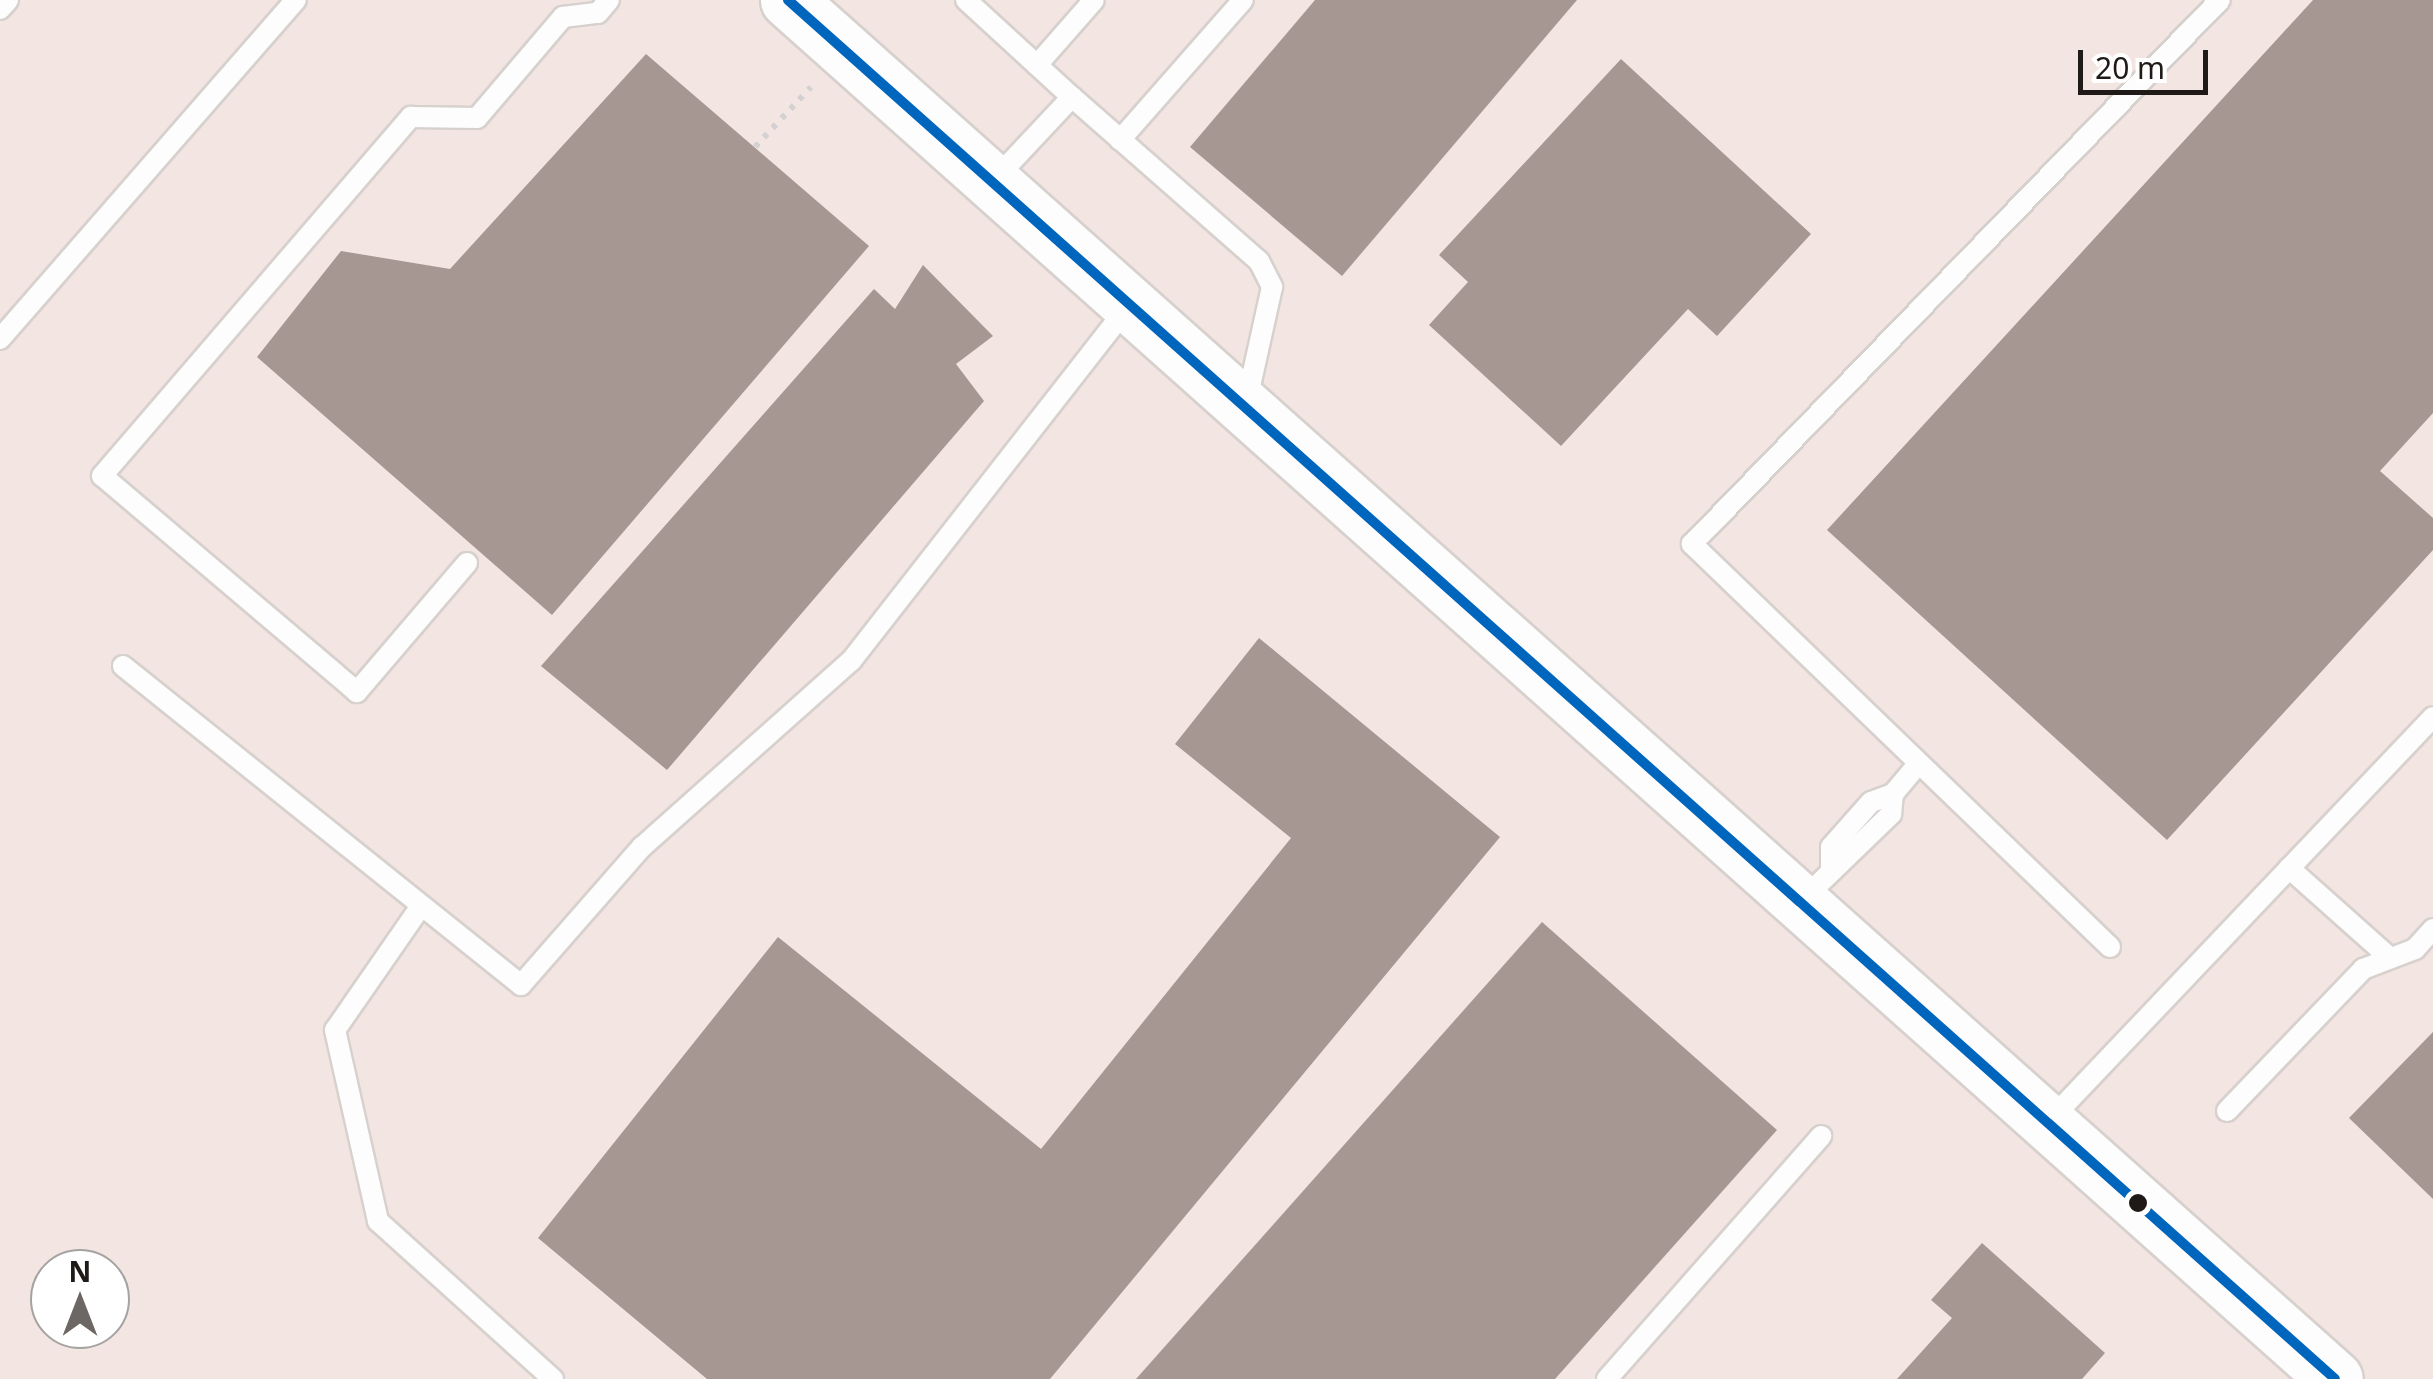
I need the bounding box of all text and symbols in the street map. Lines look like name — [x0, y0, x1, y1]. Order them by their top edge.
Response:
scale bar — [2083, 30, 2213, 92]
text: 20 m — [2095, 47, 2165, 88]
unlabelled marker — [2128, 1193, 2148, 1213]
north arrow — [30, 1249, 130, 1349]
text: N — [69, 1252, 91, 1290]

